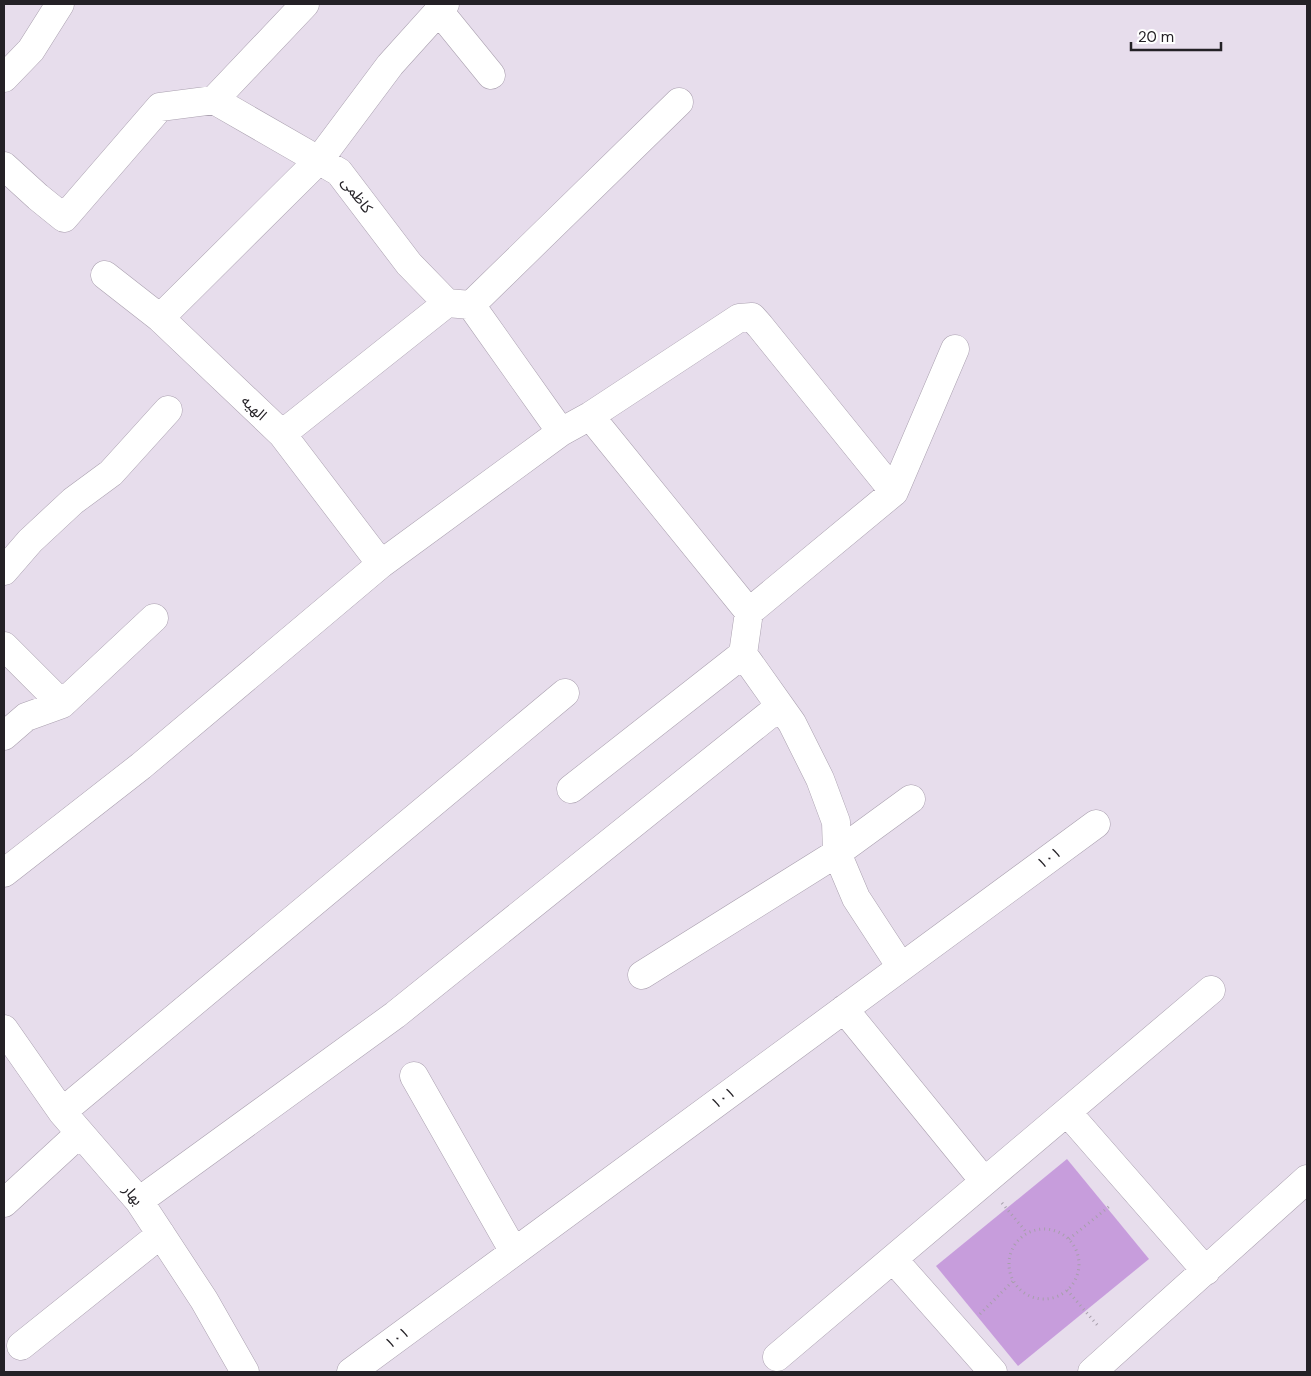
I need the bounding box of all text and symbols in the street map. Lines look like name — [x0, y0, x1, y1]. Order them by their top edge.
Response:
scale bar — [1131, 20, 1221, 52]
text: 20 m — [1138, 27, 1174, 47]
street label: کاظمی — [337, 173, 378, 218]
street label: الهیه — [237, 391, 271, 425]
street label: ۱۰۱ — [1033, 842, 1065, 874]
street label: ۱۰۱ — [707, 1082, 739, 1114]
street label: بهار — [118, 1180, 148, 1210]
street label: ۱۰۱ — [381, 1322, 413, 1354]

